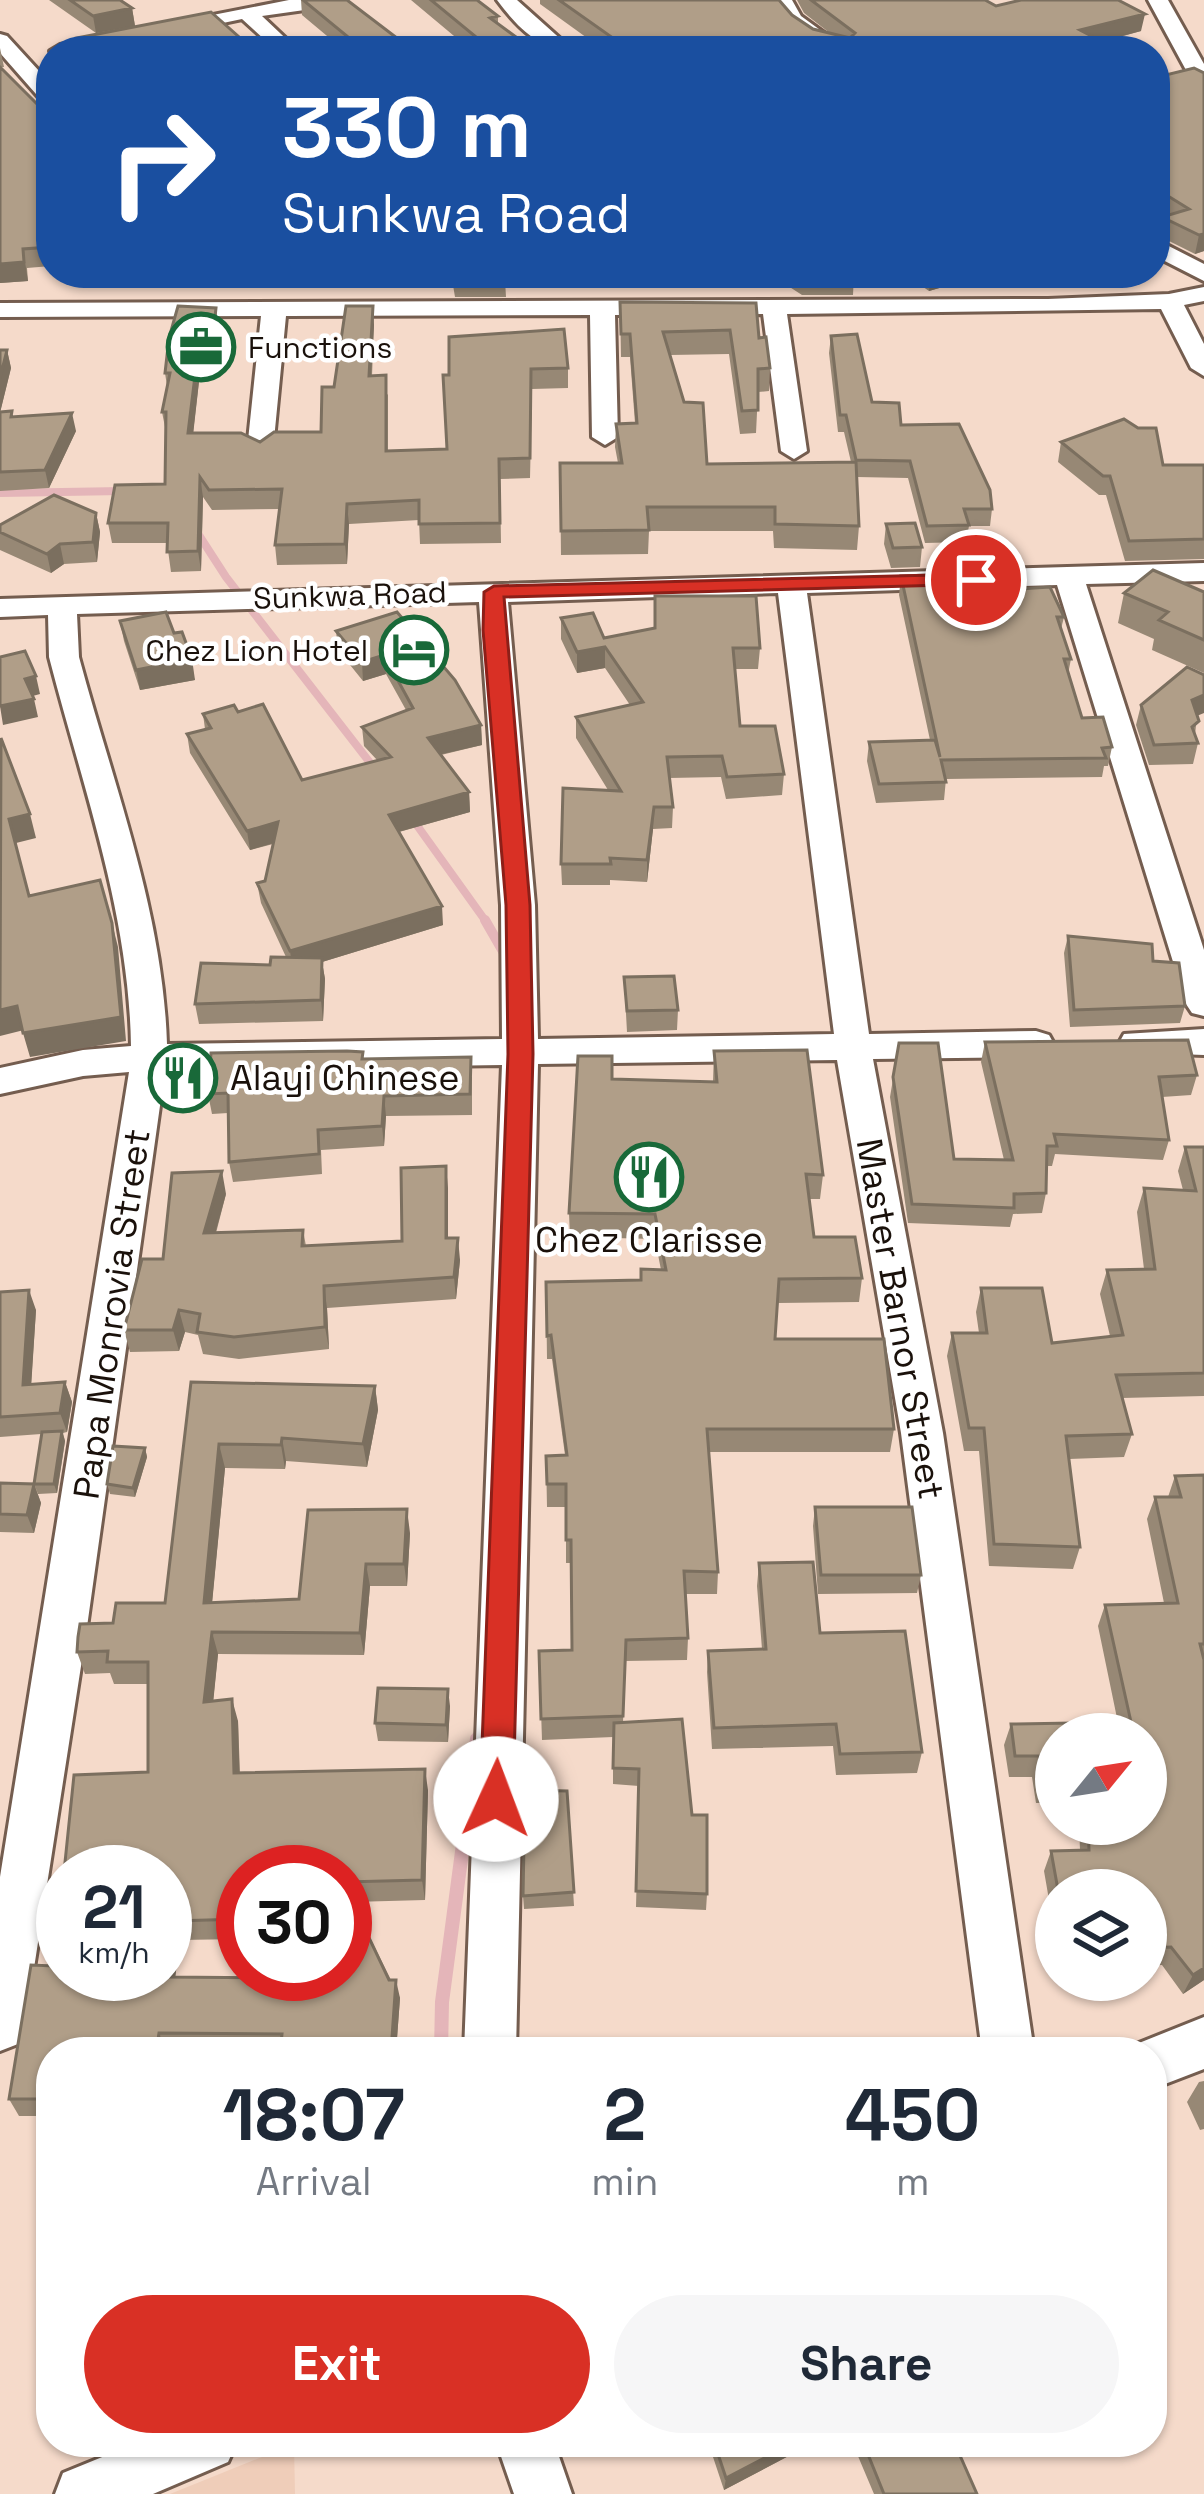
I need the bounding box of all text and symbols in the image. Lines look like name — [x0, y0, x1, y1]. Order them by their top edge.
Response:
text: 330 m — [282, 74, 532, 182]
icon: right — [84, 84, 240, 240]
text: Sunkwa Road — [282, 179, 631, 248]
office icon: Functions — [166, 312, 236, 382]
place label: Functions — [248, 328, 392, 367]
pin — [925, 529, 1027, 631]
icon: arrive — [943, 547, 1009, 613]
street label: Sunkwa Road — [253, 572, 447, 618]
hotel icon: Chez Lion Hotel — [379, 615, 449, 685]
place label: Chez Lion Hotel — [145, 631, 368, 670]
restaurant icon: Alayi Chinese — [148, 1043, 218, 1113]
place label: Alayi Chinese — [230, 1055, 460, 1101]
street label: Papa Monrovia Street — [63, 1126, 161, 1502]
street label: Master Barnor Street — [846, 1135, 954, 1503]
restaurant icon: Chez Clarisse — [614, 1142, 684, 1212]
place label: Chez Clarisse — [535, 1217, 763, 1263]
north arrow — [1035, 1713, 1167, 1845]
map controls — [1035, 1713, 1167, 2001]
position arrow — [433, 1736, 559, 1862]
speed limit sign: 30 — [216, 1845, 372, 2001]
text: 21 — [83, 1869, 145, 1946]
button: layers — [1035, 1869, 1167, 2001]
text: km/h — [78, 1933, 150, 1972]
text: 18:07 — [223, 2069, 405, 2161]
text: 2 — [603, 2069, 646, 2161]
text: 450 — [845, 2069, 980, 2161]
text: Arrival — [256, 2157, 372, 2206]
text: min — [591, 2157, 658, 2206]
text: m — [896, 2157, 929, 2206]
button: Exit — [84, 2295, 590, 2433]
button: Share — [614, 2295, 1119, 2433]

